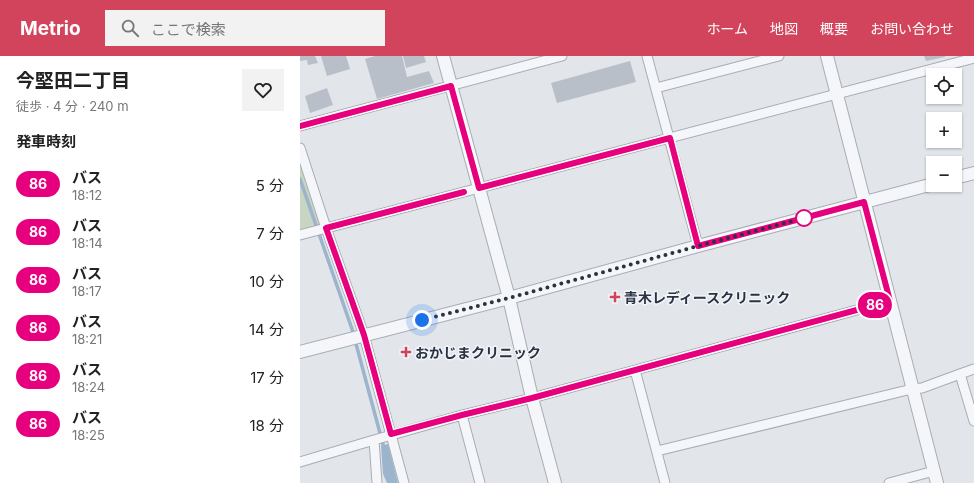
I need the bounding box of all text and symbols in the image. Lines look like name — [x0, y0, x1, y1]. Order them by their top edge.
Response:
search box — [105, 10, 385, 46]
text: Metrio — [20, 17, 81, 40]
icon: search — [119, 17, 141, 39]
text: ここで検索 — [151, 20, 226, 39]
text: ホーム — [706, 20, 748, 37]
text: 地図 — [770, 20, 798, 37]
text: 概要 — [820, 20, 848, 37]
text: お問い合わせ — [870, 20, 954, 37]
map controls — [926, 68, 962, 192]
button: locate — [926, 68, 962, 104]
text: 今堅田二丁目 — [16, 69, 130, 92]
button: heart — [242, 69, 284, 111]
text: 徒歩 · 4 分 · 240 m — [16, 98, 129, 114]
button: + — [926, 112, 962, 148]
text: 発車時刻 — [16, 132, 76, 151]
button: − — [926, 156, 962, 192]
text: バス — [72, 168, 102, 187]
text: 86 — [29, 175, 47, 192]
text: 5 分 — [256, 176, 284, 195]
text: 18:12 — [72, 187, 102, 203]
unlabelled marker — [795, 209, 813, 227]
text: バス — [72, 216, 102, 235]
text: 86 — [29, 223, 47, 240]
text: 7 分 — [256, 224, 284, 243]
text: 18:14 — [72, 235, 103, 251]
text: バス — [72, 264, 102, 283]
text: 86 — [29, 271, 47, 288]
text: 10 分 — [249, 272, 284, 291]
text: 18:17 — [72, 283, 102, 299]
place label: 青木レディースクリニック — [624, 289, 790, 306]
marker: 青木レディースクリニック — [609, 291, 621, 303]
line badge: 86 — [857, 292, 893, 318]
text: 86 — [866, 296, 884, 313]
your location — [412, 310, 432, 330]
text: バス — [72, 312, 102, 331]
text: 86 — [29, 319, 47, 336]
text: 14 分 — [249, 320, 284, 339]
text: 18:21 — [72, 331, 102, 347]
place label: おかじまクリニック — [415, 344, 541, 361]
marker: おかじまクリニック — [400, 346, 412, 358]
text: バス — [72, 360, 102, 379]
text: 86 — [29, 367, 47, 384]
text: 17 分 — [250, 368, 284, 387]
text: 18:24 — [72, 379, 105, 395]
text: バス — [72, 408, 102, 427]
text: 86 — [29, 415, 47, 432]
text: 18 分 — [249, 416, 284, 435]
text: 18:25 — [72, 427, 105, 443]

